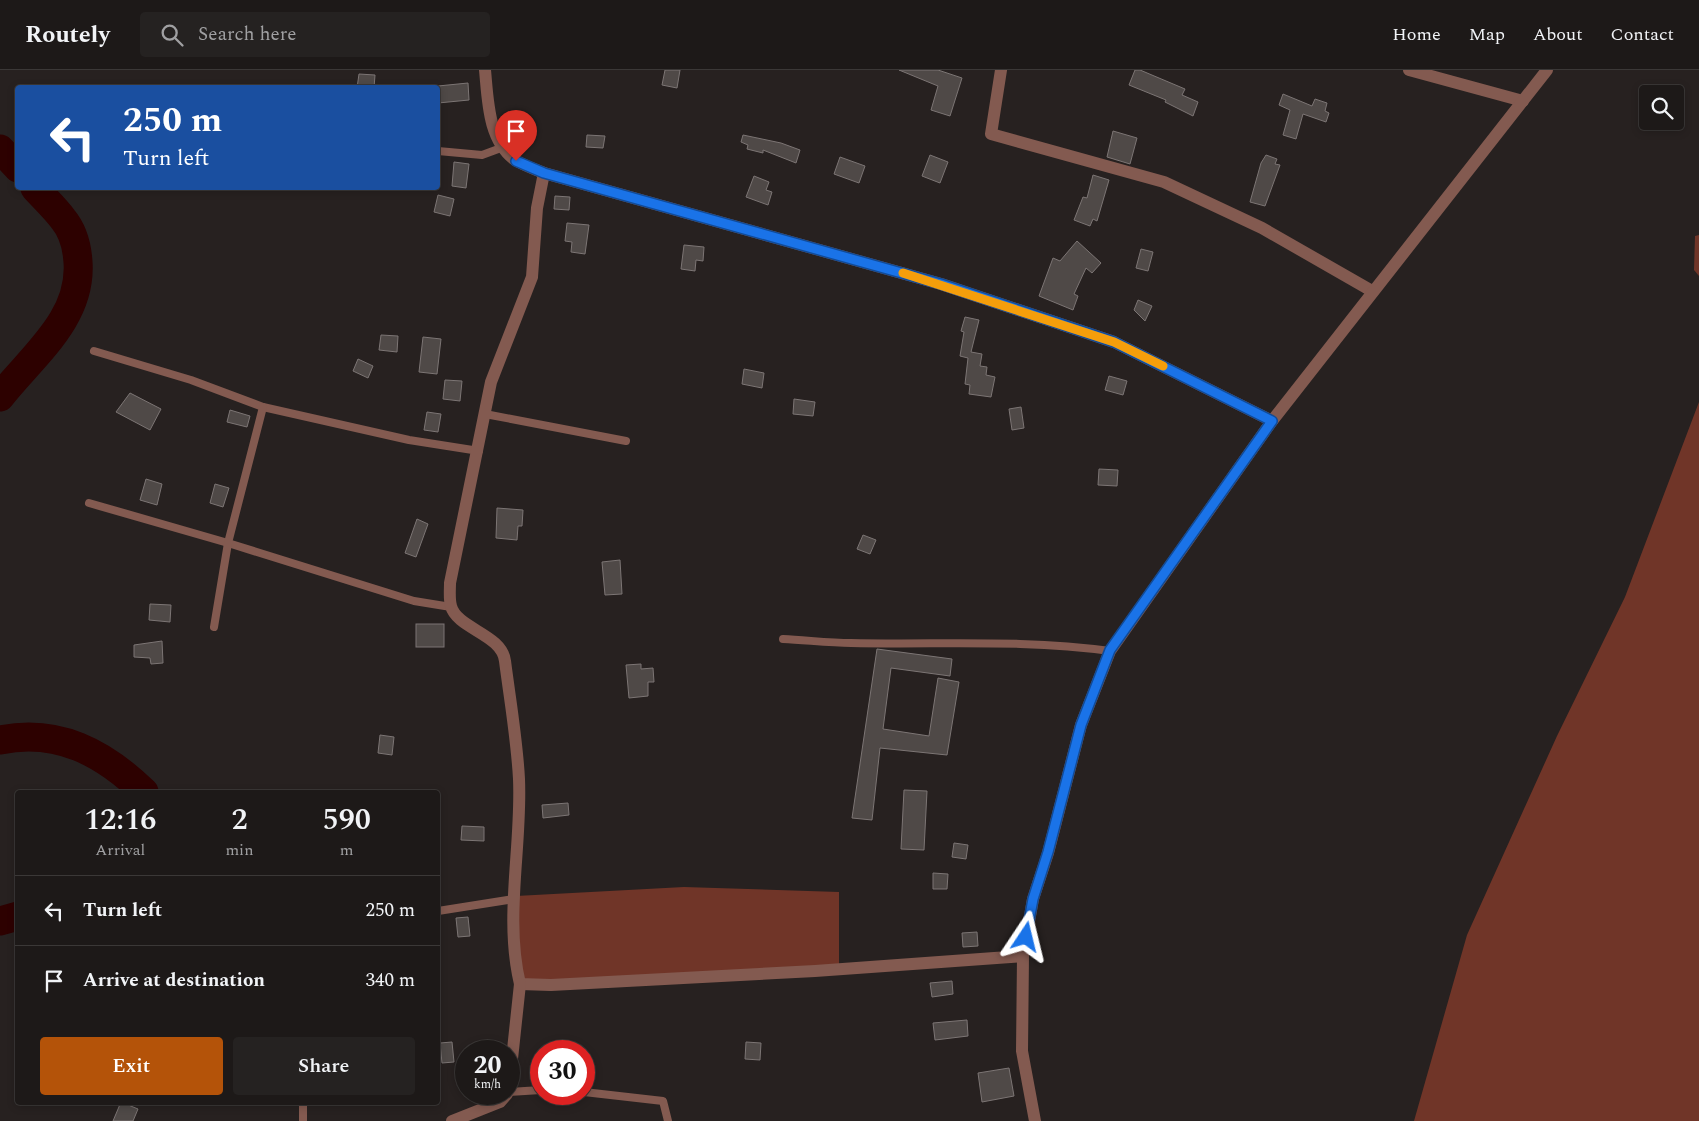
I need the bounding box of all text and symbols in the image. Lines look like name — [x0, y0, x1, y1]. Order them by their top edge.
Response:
search box — [140, 12, 490, 57]
text: Routely — [25, 17, 110, 53]
text: Search here — [198, 20, 296, 49]
icon: search — [158, 21, 186, 49]
text: Home — [1392, 21, 1441, 48]
text: Map — [1469, 21, 1505, 48]
text: About — [1533, 21, 1583, 48]
text: Contact — [1611, 21, 1674, 48]
map controls — [1639, 85, 1684, 130]
button: search — [1639, 85, 1684, 130]
text: 250 m — [123, 94, 222, 147]
icon: left — [40, 105, 105, 170]
pin — [495, 110, 537, 161]
icon: arrive — [502, 117, 530, 145]
text: Turn left — [123, 142, 209, 175]
text: 12:16 — [84, 797, 156, 843]
text: 2 — [231, 797, 247, 843]
text: 590 — [323, 797, 371, 843]
text: Arrival — [95, 838, 145, 862]
text: min — [225, 838, 253, 862]
text: m — [340, 838, 354, 862]
text: Turn left — [83, 896, 162, 925]
text: 250 m — [365, 896, 415, 925]
icon: left — [40, 897, 68, 925]
position arrow — [999, 910, 1051, 962]
text: Arrive at destination — [83, 966, 265, 995]
text: 340 m — [365, 966, 415, 995]
icon: arrive — [40, 967, 68, 995]
button: Exit — [40, 1037, 223, 1095]
button: Share — [233, 1037, 415, 1095]
speed limit sign: 30 — [530, 1040, 595, 1105]
text: 20 — [473, 1047, 502, 1085]
text: km/h — [474, 1075, 501, 1094]

